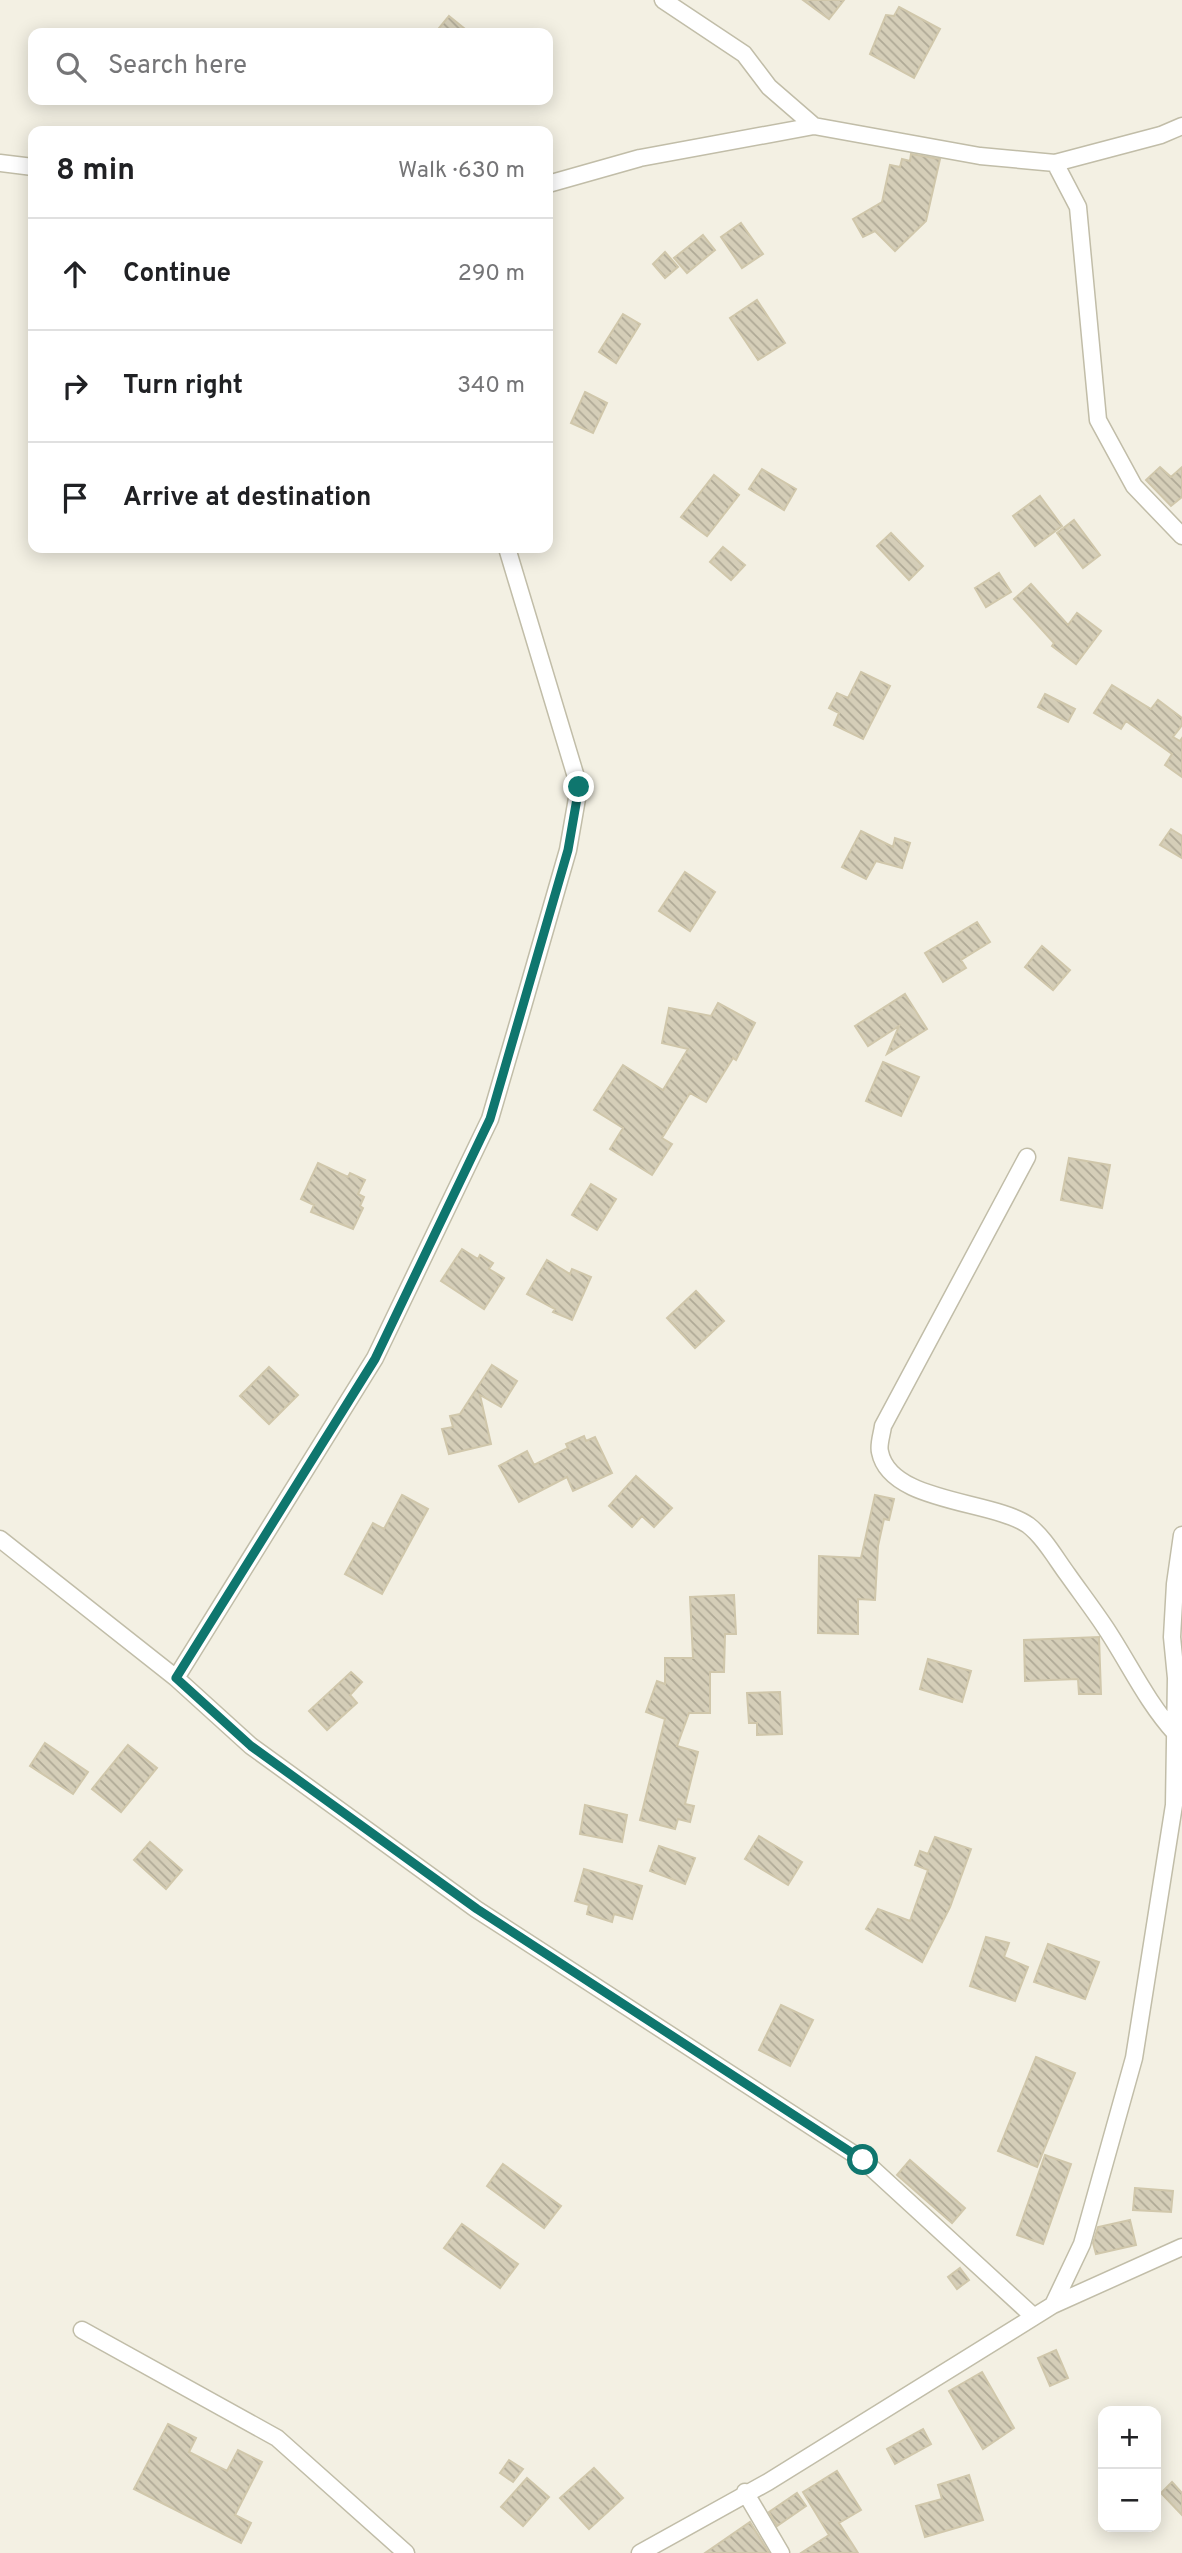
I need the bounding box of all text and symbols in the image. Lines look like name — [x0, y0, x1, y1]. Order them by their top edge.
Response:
search box — [28, 28, 553, 105]
icon: search — [52, 48, 90, 86]
text: Search here — [108, 50, 247, 83]
text: 8 min — [56, 153, 135, 190]
text: Walk · 630 m — [398, 157, 525, 186]
icon: ahead — [56, 255, 94, 293]
text: Continue — [123, 258, 231, 291]
text: 290 m — [458, 260, 525, 289]
icon: right — [56, 367, 94, 405]
text: Turn right — [123, 370, 243, 403]
text: 340 m — [457, 372, 525, 401]
icon: arrive — [56, 479, 94, 517]
text: Arrive at destination — [123, 482, 371, 515]
route end — [563, 771, 594, 802]
route start — [847, 2144, 878, 2175]
map controls — [1098, 2406, 1161, 2532]
button: + — [1098, 2406, 1161, 2469]
button: − — [1098, 2469, 1161, 2532]

